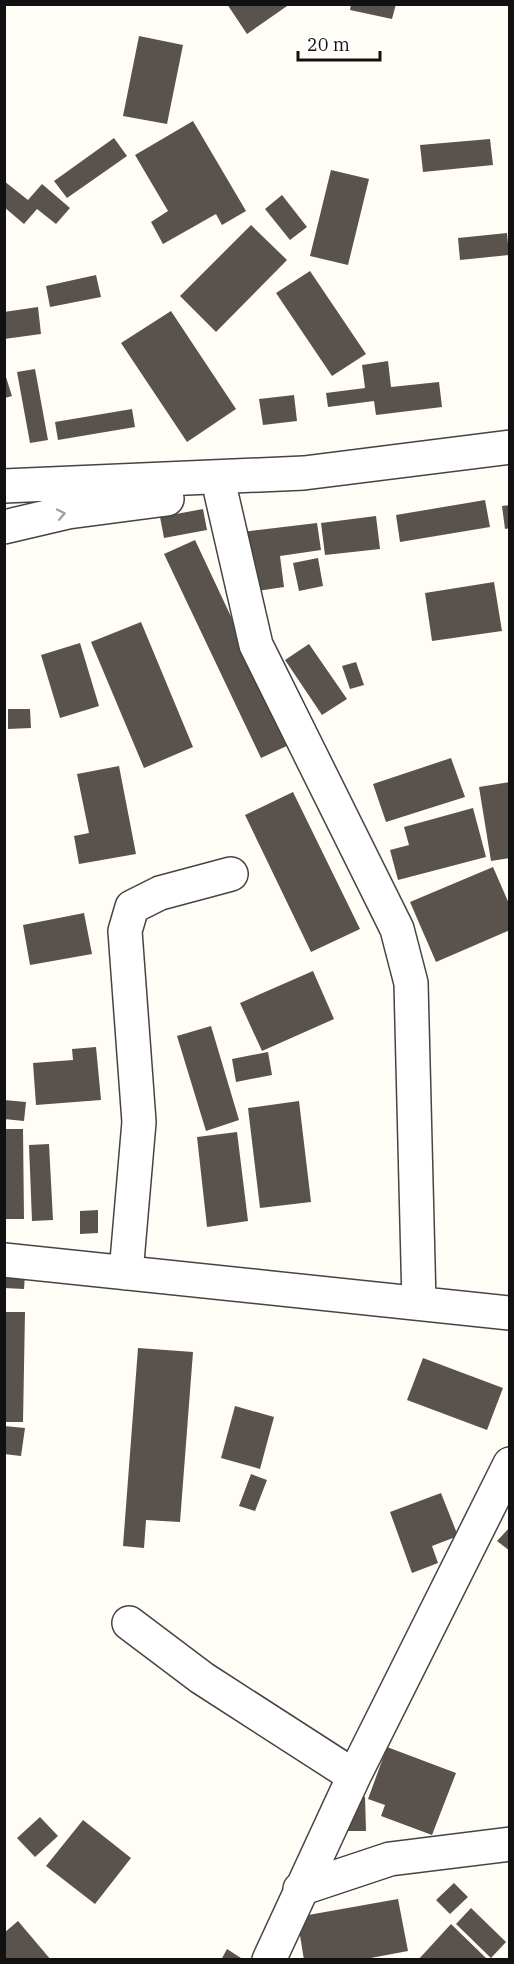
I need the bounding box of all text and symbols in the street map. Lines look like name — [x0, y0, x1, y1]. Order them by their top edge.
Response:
scale bar — [298, 24, 380, 62]
text: 20 m — [307, 33, 350, 56]
one-way arrow — [56, 508, 66, 521]

